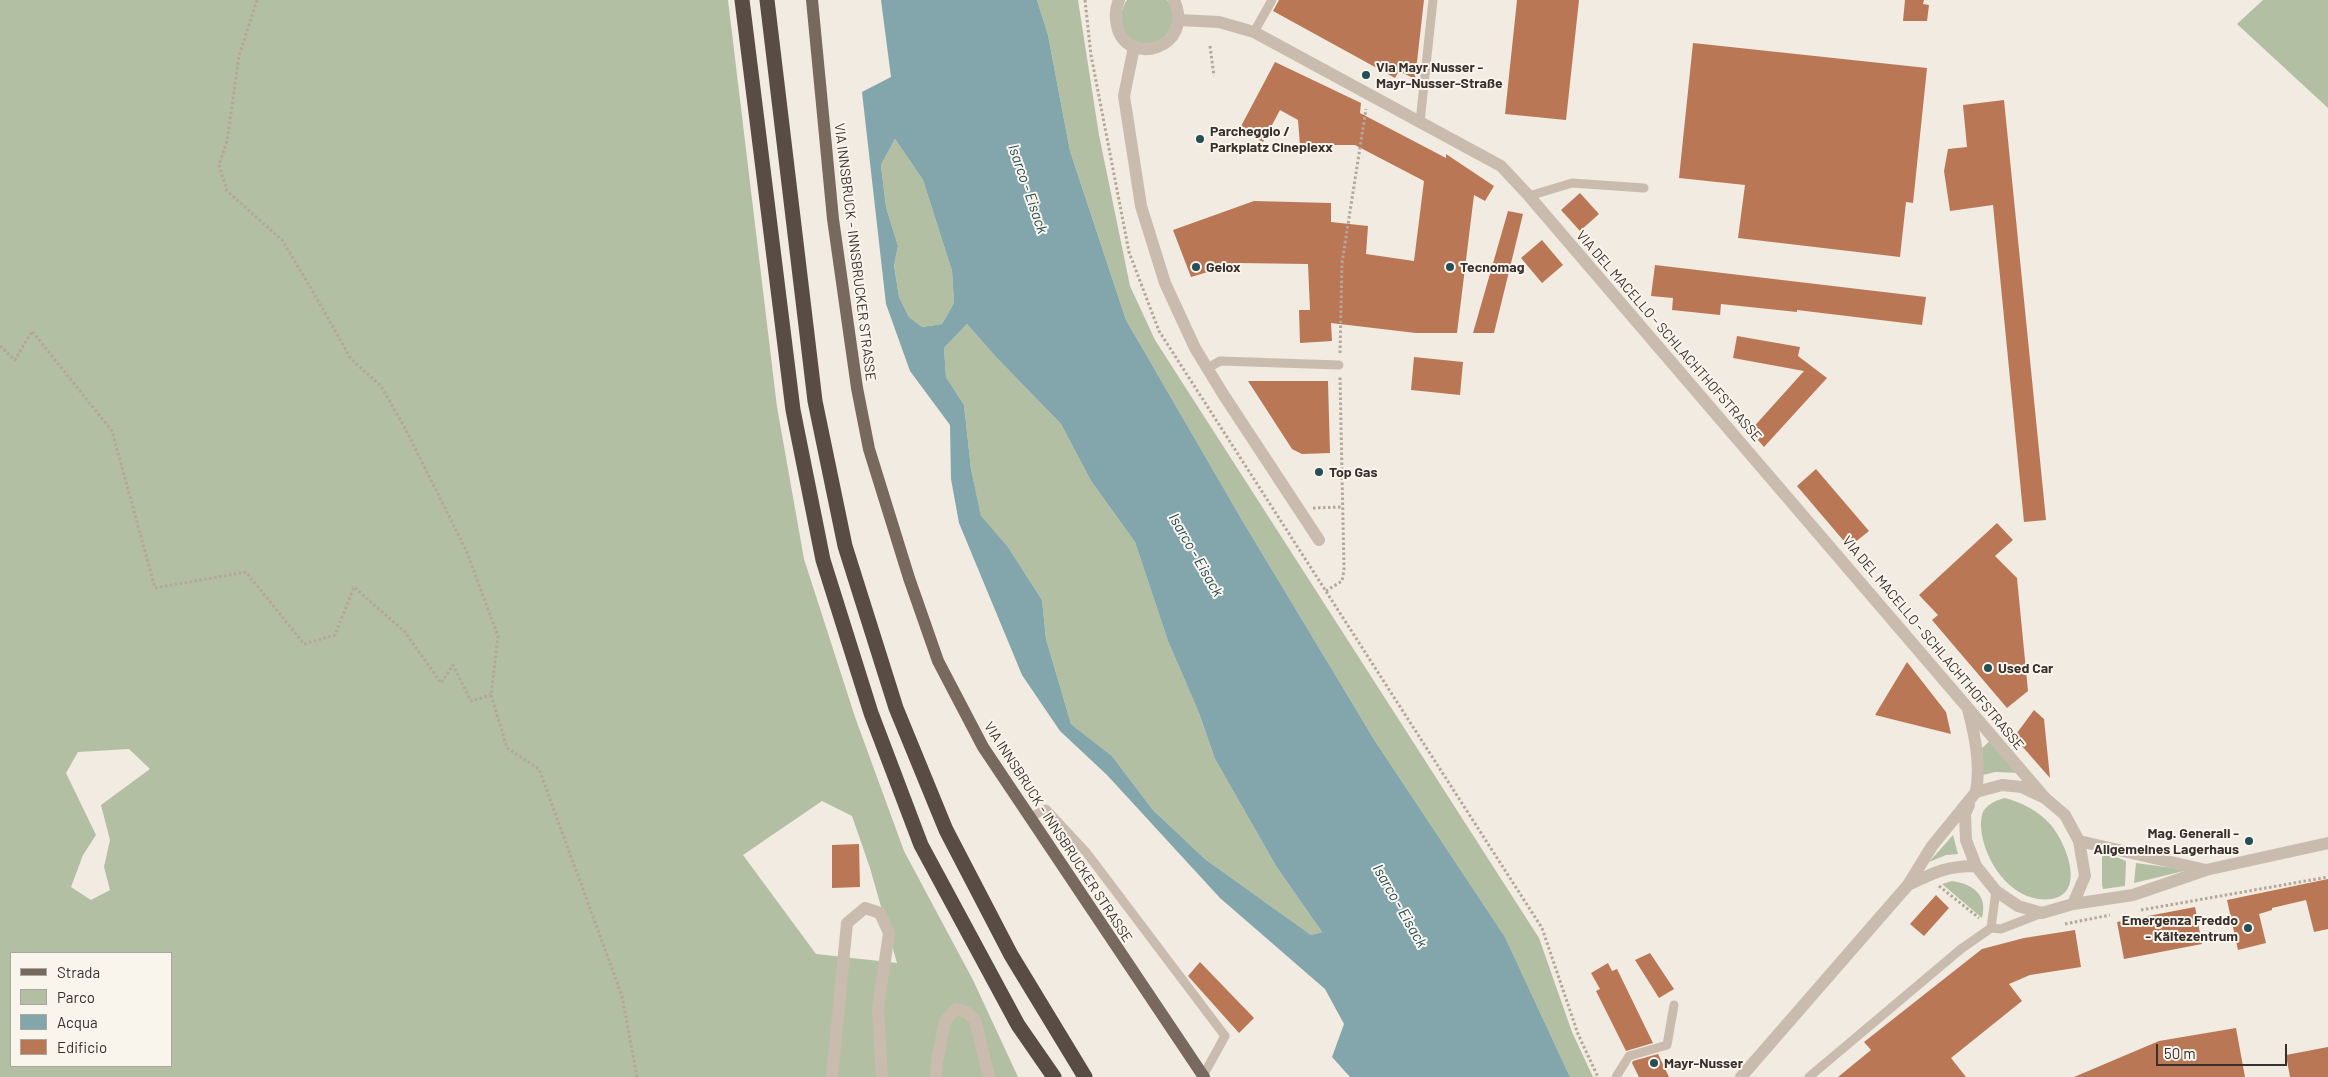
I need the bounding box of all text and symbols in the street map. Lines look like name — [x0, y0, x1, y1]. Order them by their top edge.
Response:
place label: Via Mayr Nusser - Mayr-Nusser-Straße — [1376, 59, 1503, 92]
marker: Via Mayr Nusser - Mayr-Nusser-Straße — [1360, 69, 1372, 81]
street label: VIA INNSBRUCK - INNSBRUCKER STRASSE — [831, 122, 879, 382]
place label: Parcheggio / Parkplatz Cineplexx — [1210, 123, 1333, 156]
marker: Parcheggio / Parkplatz Cineplexx — [1194, 133, 1206, 145]
water label: Isarco - Eisack — [1004, 142, 1052, 236]
street label: VIA DEL MACELLO - SCHLACHTHOFSTRASSE — [1573, 227, 1765, 445]
place label: Gelox — [1206, 259, 1241, 275]
place label: Tecnomag — [1460, 259, 1524, 275]
marker: Gelox — [1190, 261, 1202, 273]
marker: Tecnomag — [1444, 261, 1456, 273]
place label: Top Gas — [1329, 464, 1378, 480]
marker: Top Gas — [1313, 466, 1325, 478]
water label: Isarco - Eisack — [1165, 510, 1227, 600]
street label: VIA DEL MACELLO - SCHLACHTHOFSTRASSE — [1839, 533, 2027, 753]
place label: Used Car — [1998, 660, 2053, 676]
marker: Used Car — [1982, 662, 1994, 674]
street label: VIA INNSBRUCK - INNSBRUCKER STRASSE — [980, 719, 1136, 945]
place label: Mag. Generali - Allgemeines Lagerhaus — [2094, 825, 2239, 858]
marker: Mag. Generali - Allgemeines Lagerhaus — [2243, 835, 2255, 847]
water label: Isarco - Eisack — [1369, 861, 1431, 951]
place label: Emergenza Freddo - Kältezentrum — [2122, 912, 2238, 944]
marker: Emergenza Freddo - Kältezentrum — [2242, 922, 2254, 934]
legend — [10, 952, 172, 1067]
text: Strada — [57, 963, 100, 981]
text: Parco — [57, 988, 95, 1006]
text: Acqua — [57, 1013, 98, 1031]
scale bar — [2158, 1034, 2289, 1066]
text: Edificio — [57, 1038, 107, 1056]
text: 50 m — [2164, 1044, 2196, 1062]
place label: Mayr-Nusser — [1664, 1055, 1743, 1071]
marker: Mayr-Nusser — [1648, 1057, 1660, 1069]

